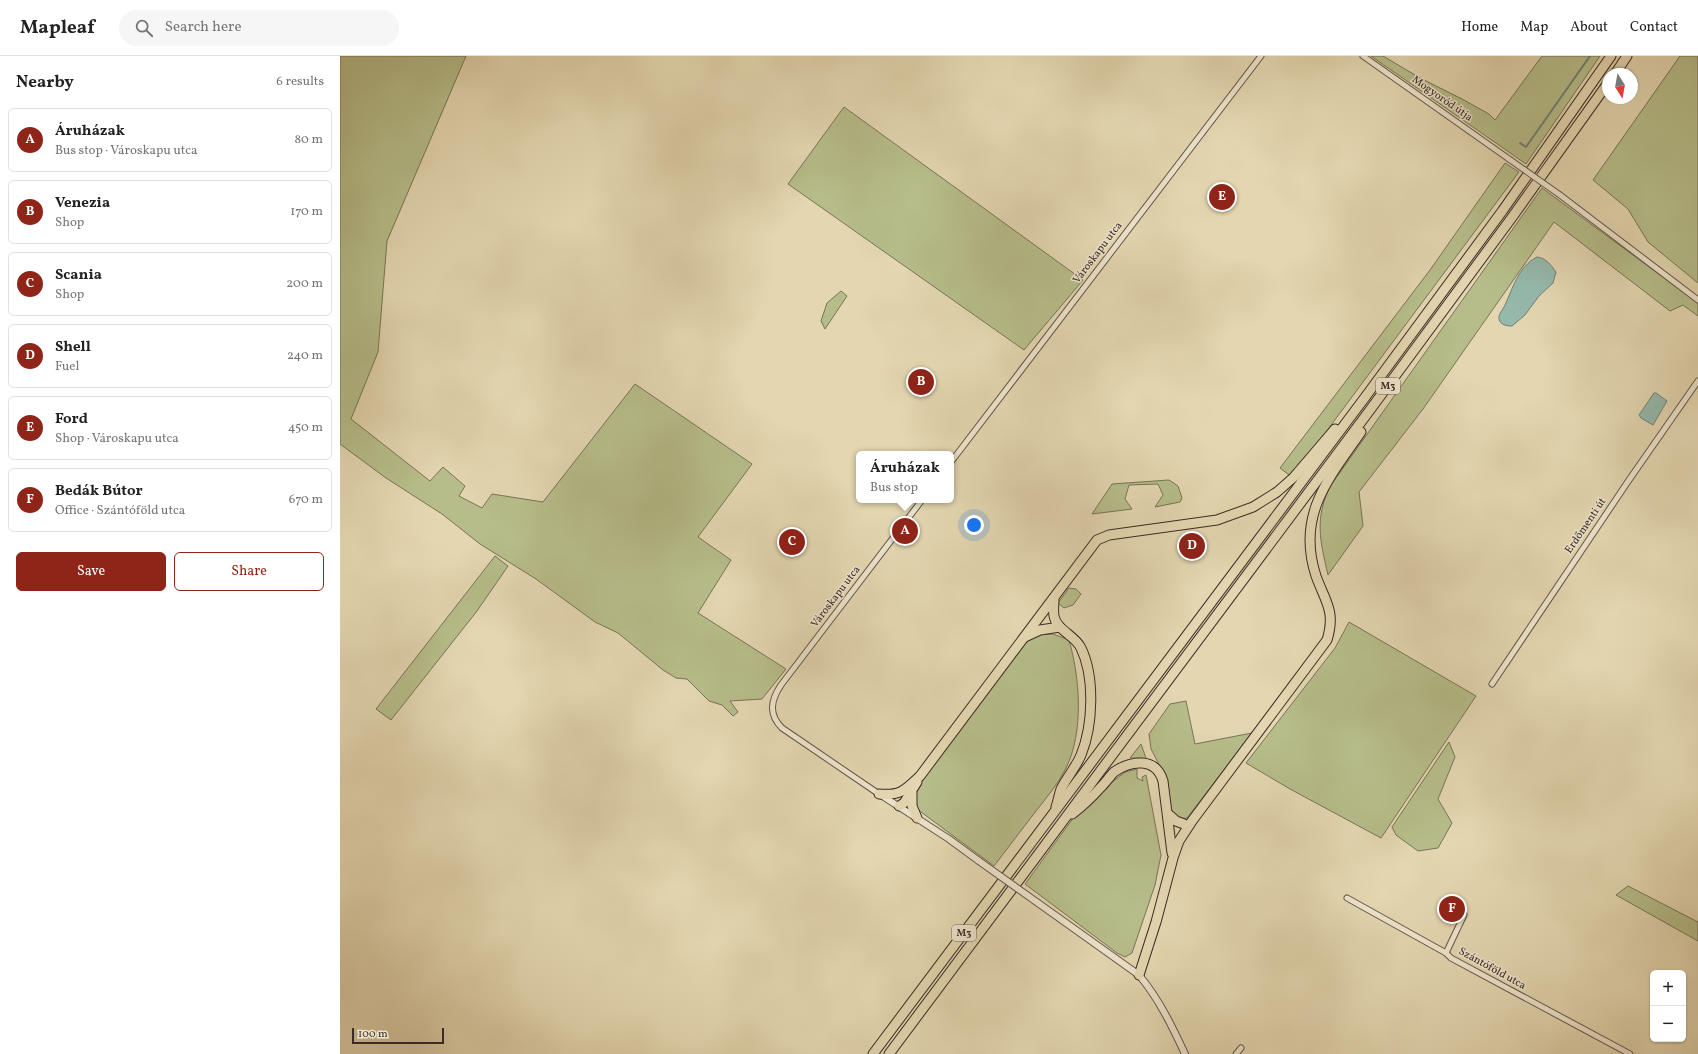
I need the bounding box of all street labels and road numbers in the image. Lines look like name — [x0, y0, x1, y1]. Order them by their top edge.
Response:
street label: Mogyoród útja — [1409, 73, 1476, 126]
street label: Városkapu utca — [1070, 219, 1126, 287]
road number: M3 — [1376, 378, 1400, 394]
street label: Erdőmenti út — [1562, 495, 1610, 557]
street label: Városkapu utca — [808, 563, 864, 631]
road number: M3 — [952, 925, 976, 941]
street label: Szántóföld utca — [1456, 944, 1529, 994]

